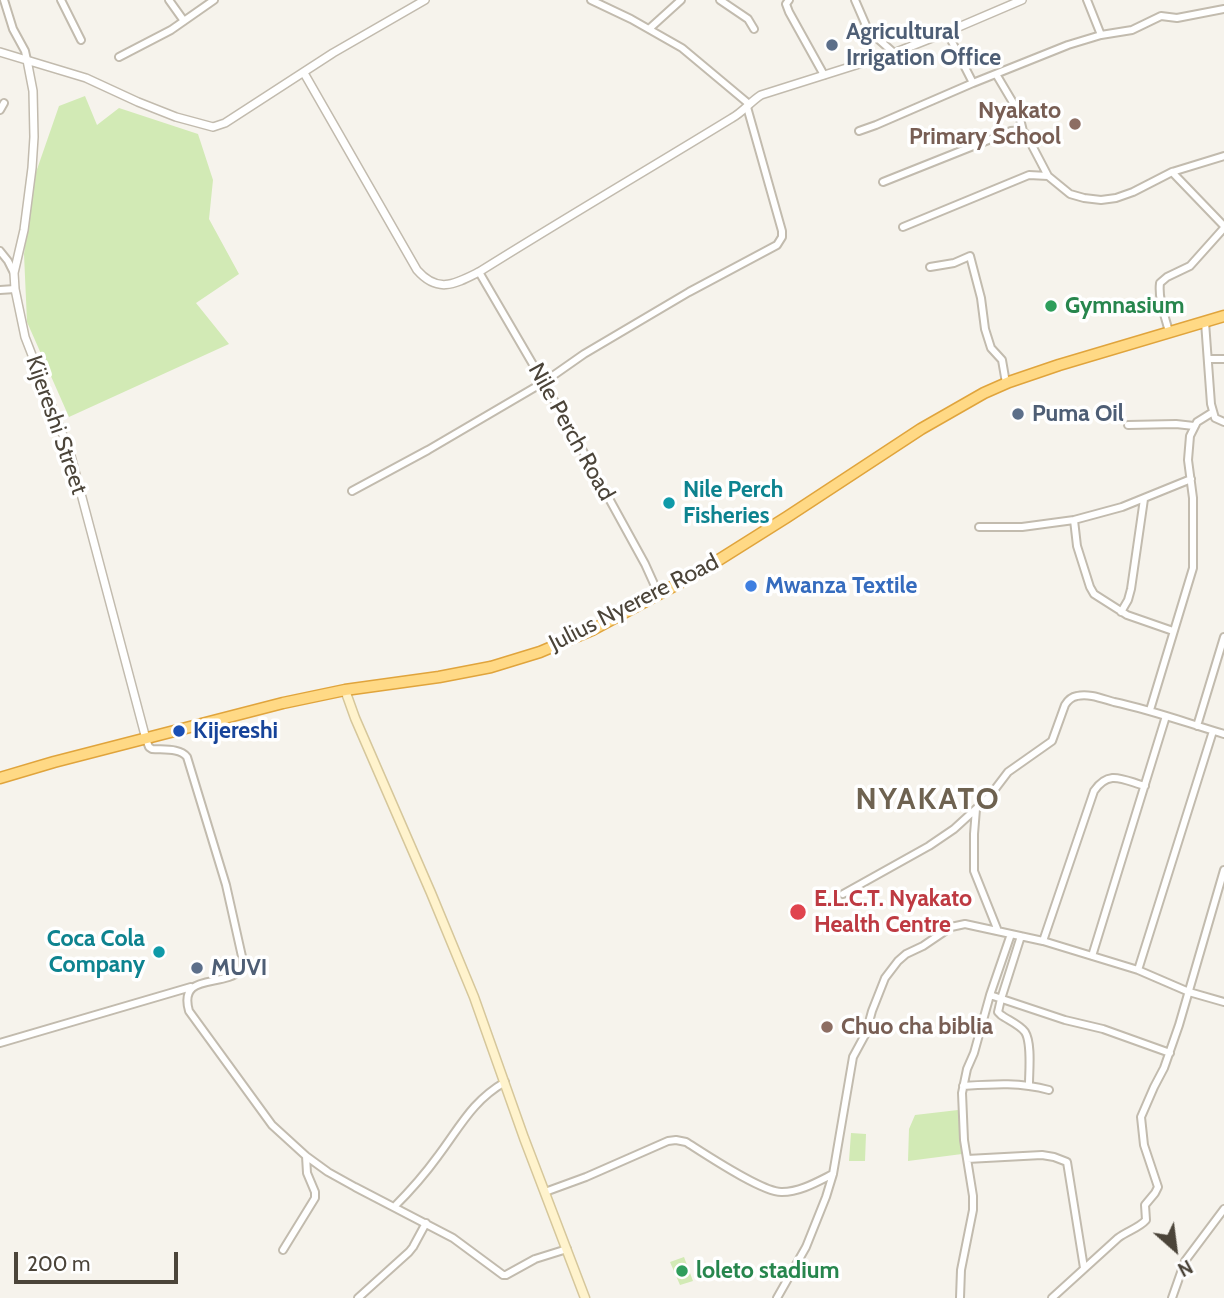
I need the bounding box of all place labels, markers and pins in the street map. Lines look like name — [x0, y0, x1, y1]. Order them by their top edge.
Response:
place label: Agricultural Irrigation Office — [846, 18, 1001, 72]
marker: Agricultural Irrigation Office — [824, 37, 840, 53]
place label: Nyakato Primary School — [909, 97, 1061, 151]
marker: Nyakato Primary School — [1067, 116, 1083, 132]
place label: Gymnasium — [1065, 292, 1184, 320]
marker: Gymnasium — [1043, 298, 1059, 314]
place label: Puma Oil — [1032, 400, 1124, 428]
marker: Puma Oil — [1010, 406, 1026, 422]
place label: Nile Perch Fisheries — [683, 476, 783, 530]
marker: Nile Perch Fisheries — [661, 495, 677, 511]
place label: Mwanza Textile — [765, 572, 917, 600]
marker: Mwanza Textile — [743, 578, 759, 594]
place label: Kijereshi — [193, 717, 278, 745]
marker: Kijereshi — [171, 723, 187, 739]
place label: E.L.C.T. Nyakato Health Centre — [814, 885, 972, 939]
marker: E.L.C.T. Nyakato Health Centre — [788, 902, 808, 922]
place label: Coca Cola Company — [47, 925, 145, 979]
marker: Coca Cola Company — [151, 944, 167, 960]
place label: MUVI — [211, 954, 267, 982]
marker: MUVI — [189, 960, 205, 976]
place label: Chuo cha biblia — [841, 1013, 993, 1041]
marker: Chuo cha biblia — [819, 1019, 835, 1035]
place label: loleto stadium — [696, 1257, 839, 1285]
marker: loleto stadium — [674, 1263, 690, 1279]

